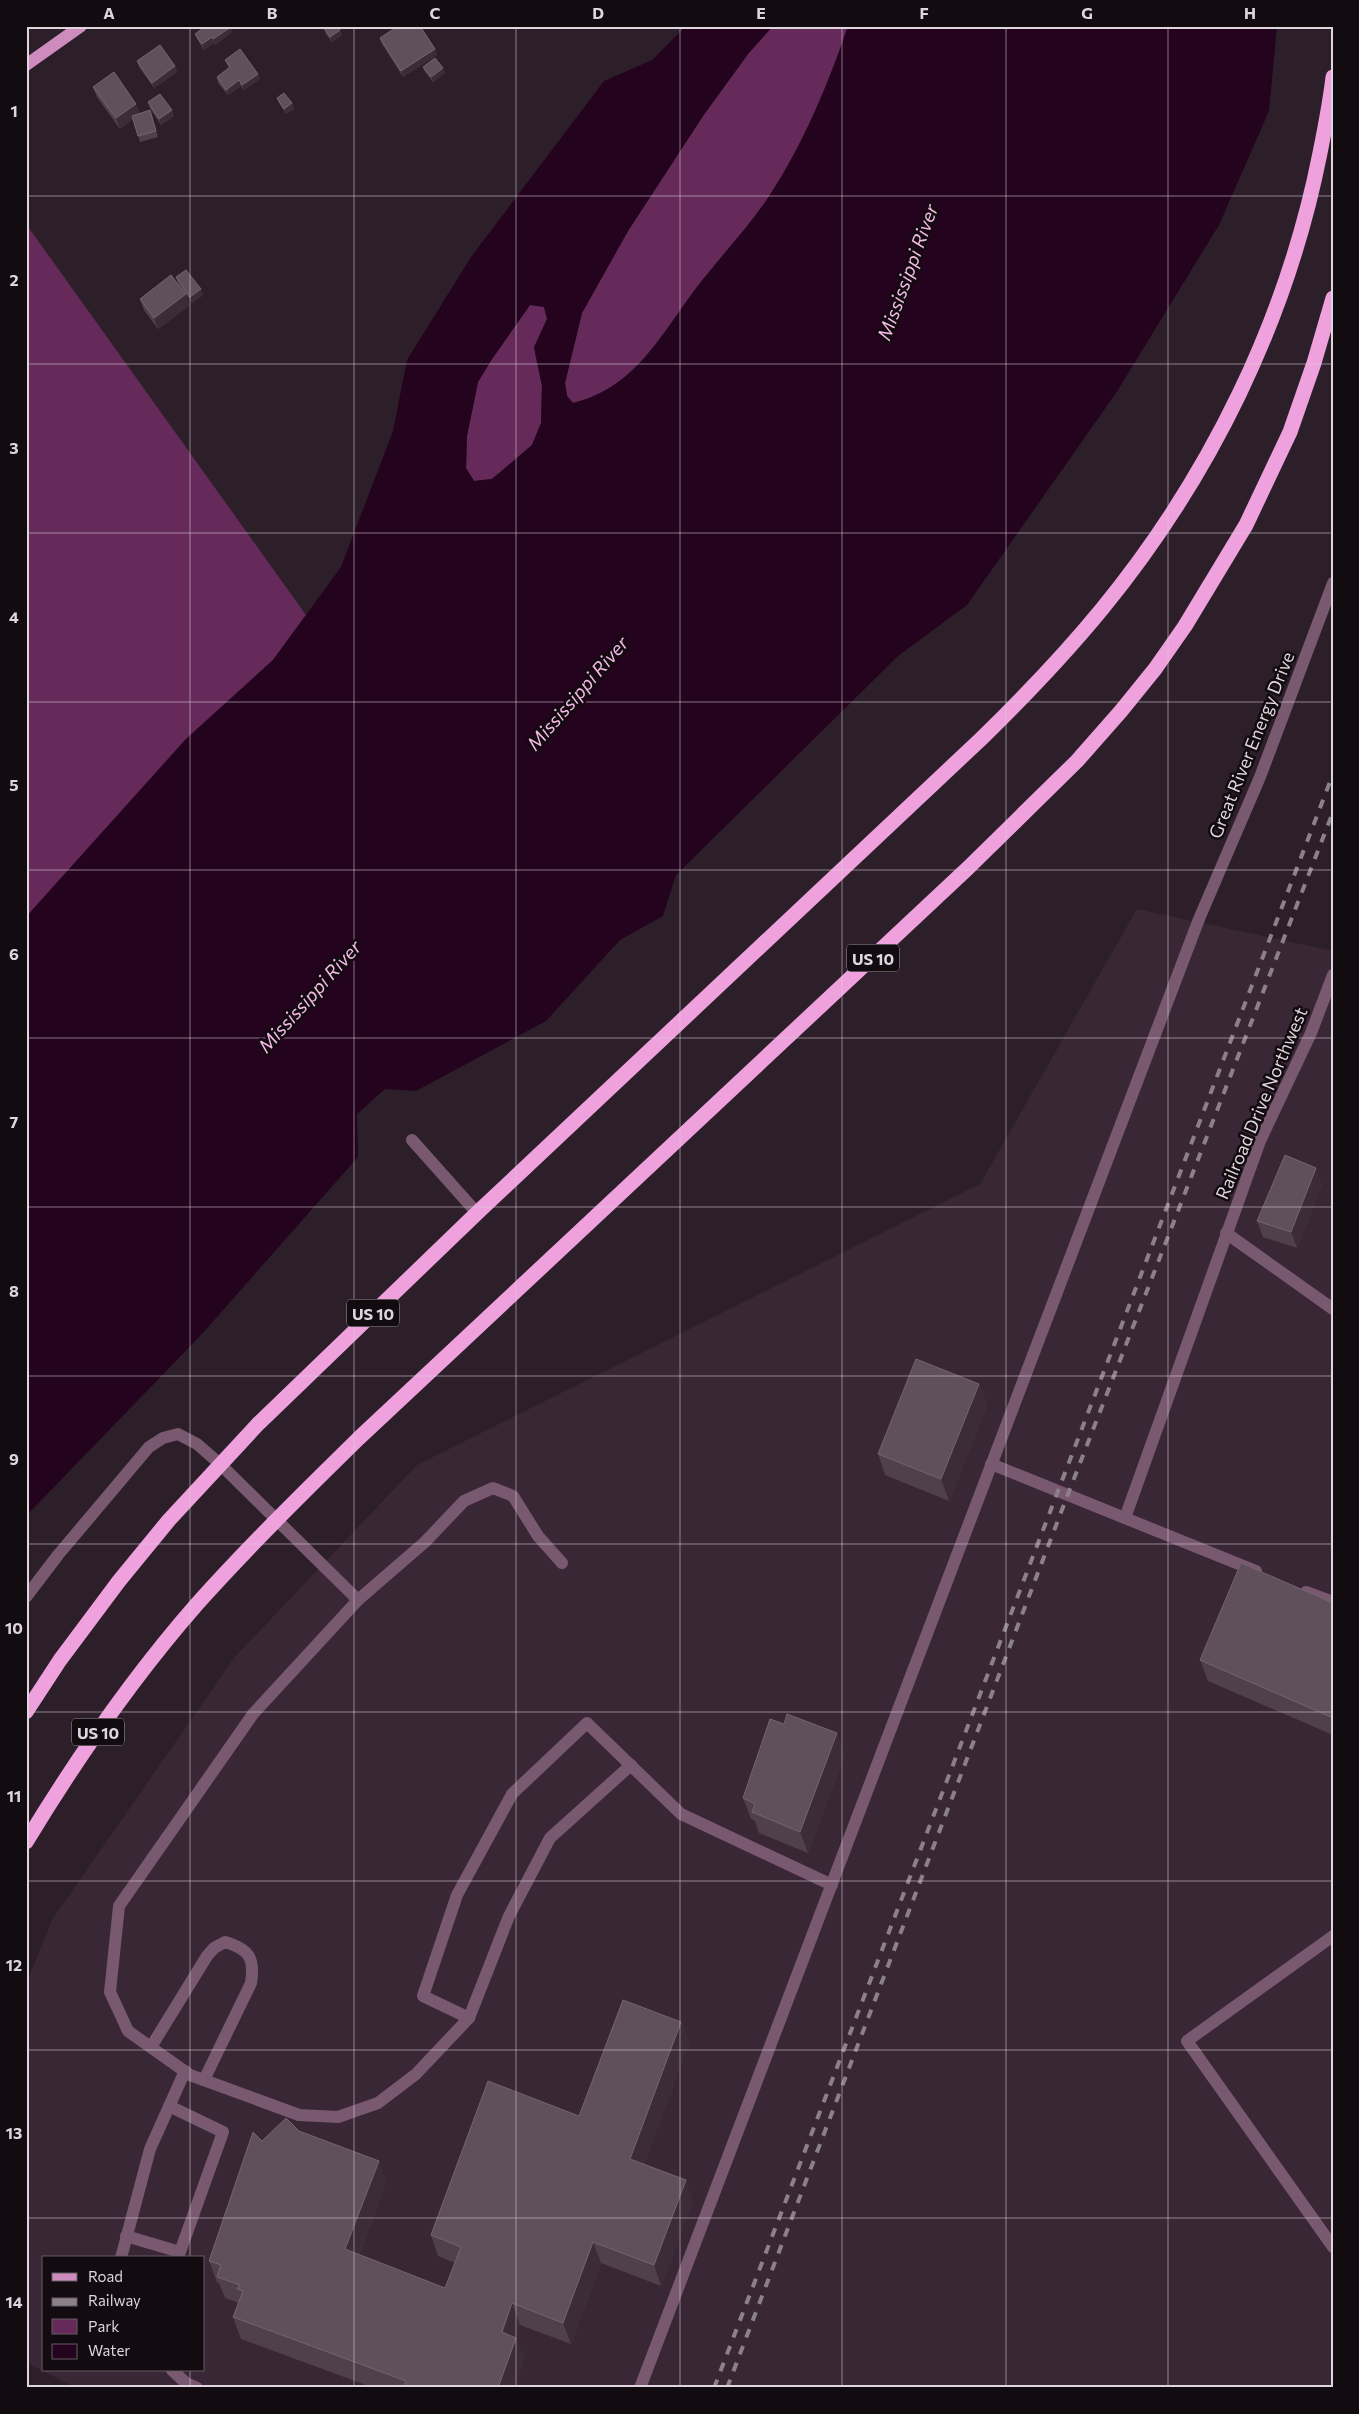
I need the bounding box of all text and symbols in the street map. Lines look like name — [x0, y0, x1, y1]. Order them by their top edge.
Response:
text: A — [103, 3, 115, 22]
text: B — [267, 3, 278, 22]
text: C — [430, 3, 441, 22]
text: D — [592, 3, 604, 22]
text: E — [756, 3, 766, 22]
text: F — [919, 3, 929, 22]
text: G — [1081, 3, 1093, 22]
text: H — [1244, 3, 1256, 22]
text: 1 — [10, 101, 18, 120]
water label: Mississippi River — [872, 199, 943, 343]
text: 2 — [9, 270, 19, 289]
text: 3 — [9, 438, 19, 457]
text: 4 — [9, 607, 19, 626]
water label: Mississippi River — [521, 630, 634, 755]
street label: Great River Energy Drive — [1203, 649, 1299, 841]
text: 5 — [9, 775, 19, 794]
water label: Mississippi River — [253, 934, 366, 1057]
text: 6 — [9, 944, 19, 963]
road number: US 10 — [847, 944, 899, 971]
street label: Railroad Drive Northwest — [1211, 1004, 1311, 1202]
text: 7 — [10, 1112, 19, 1131]
text: 8 — [9, 1281, 19, 1300]
road number: US 10 — [347, 1300, 399, 1326]
text: 9 — [9, 1449, 19, 1468]
text: 10 — [5, 1618, 23, 1637]
road number: US 10 — [72, 1718, 124, 1745]
text: 11 — [7, 1786, 21, 1805]
text: 12 — [6, 1955, 22, 1974]
text: 13 — [6, 2123, 22, 2142]
legend — [42, 2256, 205, 2372]
text: Road — [88, 2267, 123, 2285]
text: Railway — [88, 2291, 141, 2309]
text: 14 — [5, 2292, 23, 2311]
text: Park — [88, 2317, 119, 2335]
text: Water — [88, 2341, 130, 2359]

